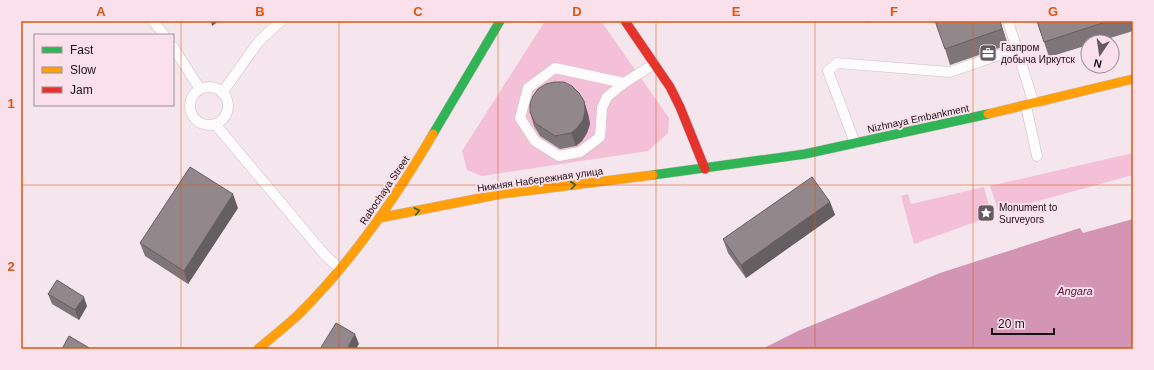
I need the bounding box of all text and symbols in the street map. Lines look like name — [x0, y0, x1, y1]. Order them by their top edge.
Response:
text: A — [96, 4, 106, 19]
text: B — [255, 4, 265, 19]
text: C — [413, 4, 423, 19]
text: D — [572, 4, 582, 19]
text: E — [732, 4, 741, 19]
text: F — [890, 4, 898, 19]
text: G — [1048, 4, 1058, 19]
legend — [34, 34, 174, 106]
north arrow — [1080, 34, 1120, 74]
place label: Газпром добыча Иркутск — [1001, 42, 1076, 65]
text: Fast — [70, 43, 94, 57]
office icon: Газпром добыча Иркутск — [978, 43, 998, 63]
text: N — [1092, 57, 1103, 70]
text: Slow — [70, 63, 96, 77]
text: Jam — [70, 83, 93, 97]
text: 1 — [7, 96, 15, 111]
street label: Nizhnaya Embankment — [866, 102, 970, 135]
street label: Rabochaya Street — [357, 154, 411, 227]
street label: Нижняя Набережная улица — [476, 165, 604, 194]
one-way arrow — [570, 181, 576, 190]
place label: Monument to Surveyors — [999, 202, 1058, 225]
place icon: Monument to Surveyors — [976, 203, 996, 223]
one-way arrow — [414, 207, 420, 215]
text: 2 — [7, 259, 15, 274]
water label: Angara — [1056, 285, 1093, 297]
scale bar — [992, 310, 1054, 336]
text: 20 m — [998, 317, 1025, 331]

